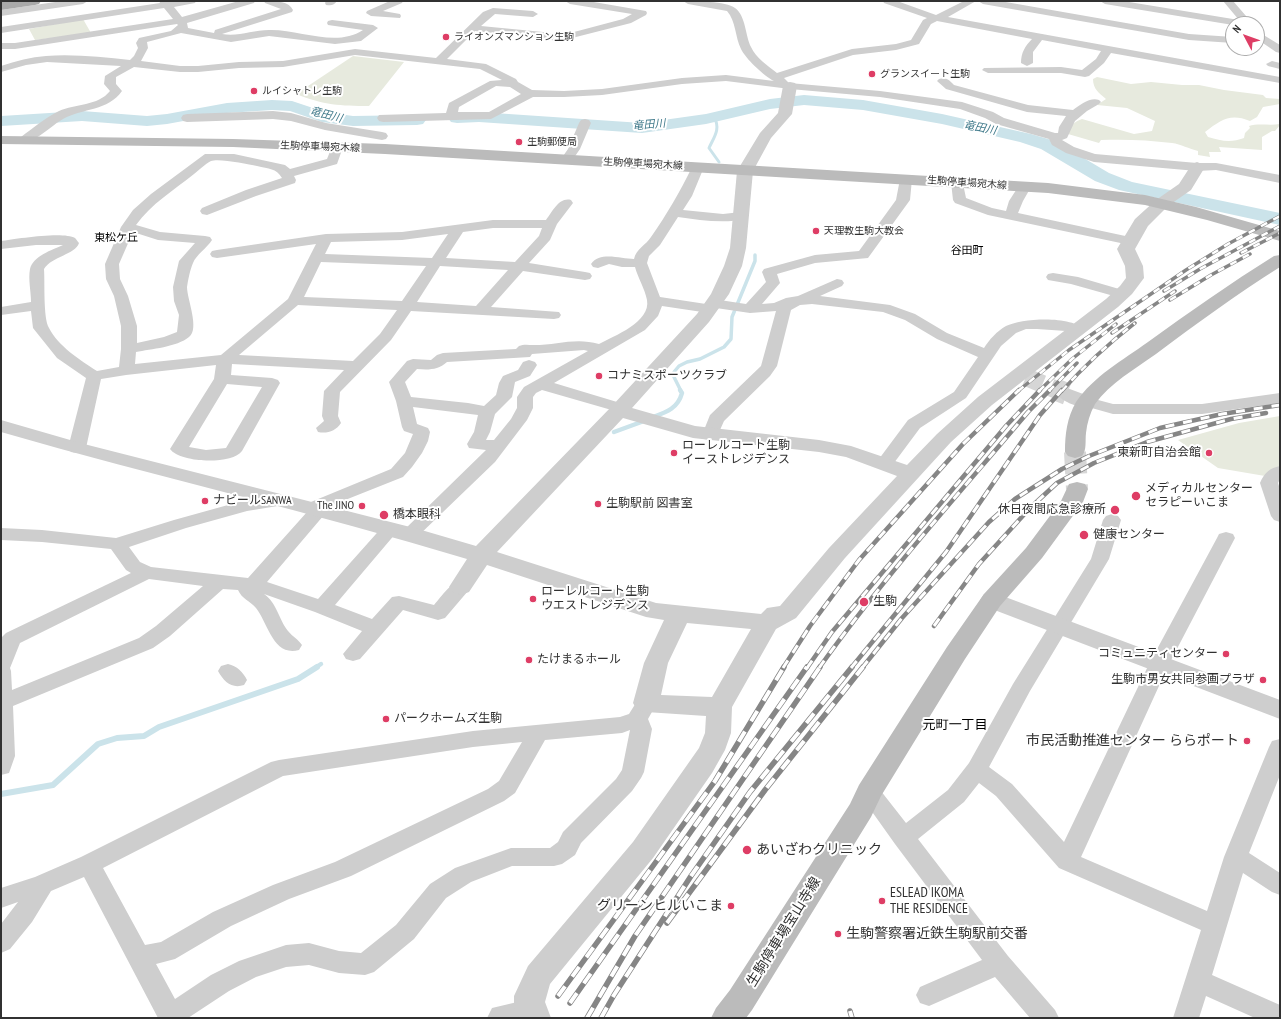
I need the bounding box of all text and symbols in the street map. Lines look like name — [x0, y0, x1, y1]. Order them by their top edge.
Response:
north arrow — [1225, 16, 1265, 56]
text: N — [1229, 22, 1244, 36]
place label: ライオンズマンション生駒 — [454, 31, 574, 43]
marker: ライオンズマンション生駒 — [441, 32, 451, 42]
place label: グランスイート生駒 — [880, 68, 970, 80]
marker: グランスイート生駒 — [867, 69, 877, 79]
place label: ルイシャトレ生駒 — [262, 85, 342, 97]
marker: ルイシャトレ生駒 — [249, 86, 259, 96]
water label: 竜田川 — [308, 105, 344, 125]
water label: 竜田川 — [632, 117, 666, 133]
water label: 竜田川 — [963, 118, 997, 138]
place label: 生駒郵便局 — [527, 136, 577, 148]
marker: 生駒郵便局 — [514, 137, 524, 147]
street label: 生駒停車場宛木線 — [280, 140, 360, 154]
street label: 生駒停車場宛木線 — [603, 156, 683, 172]
street label: 生駒停車場宛木線 — [927, 174, 1007, 192]
place label: 天理教生駒大教会 — [824, 225, 904, 237]
marker: 天理教生駒大教会 — [811, 226, 821, 236]
district label: 東松ケ丘 — [94, 231, 138, 245]
district label: 谷田町 — [951, 244, 983, 258]
place label: コナミスポーツクラブ — [607, 369, 727, 383]
marker: コナミスポーツクラブ — [594, 371, 604, 381]
place label: ローレルコート生駒 イーストレジデンス — [682, 439, 790, 467]
place label: 東新町自治会館 — [1117, 446, 1201, 460]
marker: ローレルコート生駒 イーストレジデンス — [669, 448, 679, 458]
marker: 東新町自治会館 — [1204, 448, 1214, 458]
place label: メディカルセンター セラピーいこま — [1145, 482, 1253, 510]
marker: メディカルセンター セラピーいこま — [1130, 490, 1142, 502]
place label: ナビールSANWA — [213, 494, 292, 508]
marker: ナビールSANWA — [200, 496, 210, 506]
place label: 生駒駅前 図書室 — [606, 497, 693, 511]
place label: The JINO — [317, 499, 354, 513]
marker: 生駒駅前 図書室 — [593, 499, 603, 509]
marker: The JINO — [357, 501, 367, 511]
place label: 休日夜間応急診療所 — [998, 503, 1106, 517]
marker: 休日夜間応急診療所 — [1109, 504, 1121, 516]
place label: 橋本眼科 — [393, 508, 441, 522]
marker: 橋本眼科 — [378, 509, 390, 521]
place label: 健康センター — [1093, 528, 1165, 542]
marker: 健康センター — [1078, 529, 1090, 541]
place label: ローレルコート生駒 ウエストレジデンス — [541, 585, 649, 613]
marker: ローレルコート生駒 ウエストレジデンス — [528, 594, 538, 604]
place label: 生駒 — [873, 595, 897, 609]
marker: 生駒 — [858, 596, 870, 608]
place label: コミュニティセンター — [1098, 647, 1218, 661]
marker: コミュニティセンター — [1221, 649, 1231, 659]
place label: たけまるホール — [537, 653, 621, 667]
marker: たけまるホール — [524, 655, 534, 665]
place label: 生駒市男女共同参画プラザ — [1111, 673, 1255, 687]
marker: 生駒市男女共同参画プラザ — [1258, 675, 1268, 685]
place label: パークホームズ生駒 — [394, 712, 502, 726]
marker: パークホームズ生駒 — [381, 714, 391, 724]
district label: 元町一丁目 — [923, 717, 987, 733]
place label: 市民活動推進センター ららポート — [1026, 733, 1239, 749]
marker: 市民活動推進センター ららポート — [1242, 736, 1252, 746]
place label: あいざわクリニック — [756, 842, 882, 858]
marker: あいざわクリニック — [741, 844, 753, 856]
street label: 生駒停車場宝山寺線 — [743, 874, 825, 990]
place label: ESLEAD IKOMA THE RESIDENCE — [890, 885, 968, 918]
marker: ESLEAD IKOMA THE RESIDENCE — [877, 896, 887, 906]
place label: グリーンヒルいこま — [597, 898, 723, 914]
marker: グリーンヒルいこま — [726, 901, 736, 911]
place label: 生駒警察署近鉄生駒駅前交番 — [846, 926, 1028, 942]
marker: 生駒警察署近鉄生駒駅前交番 — [833, 929, 843, 939]

